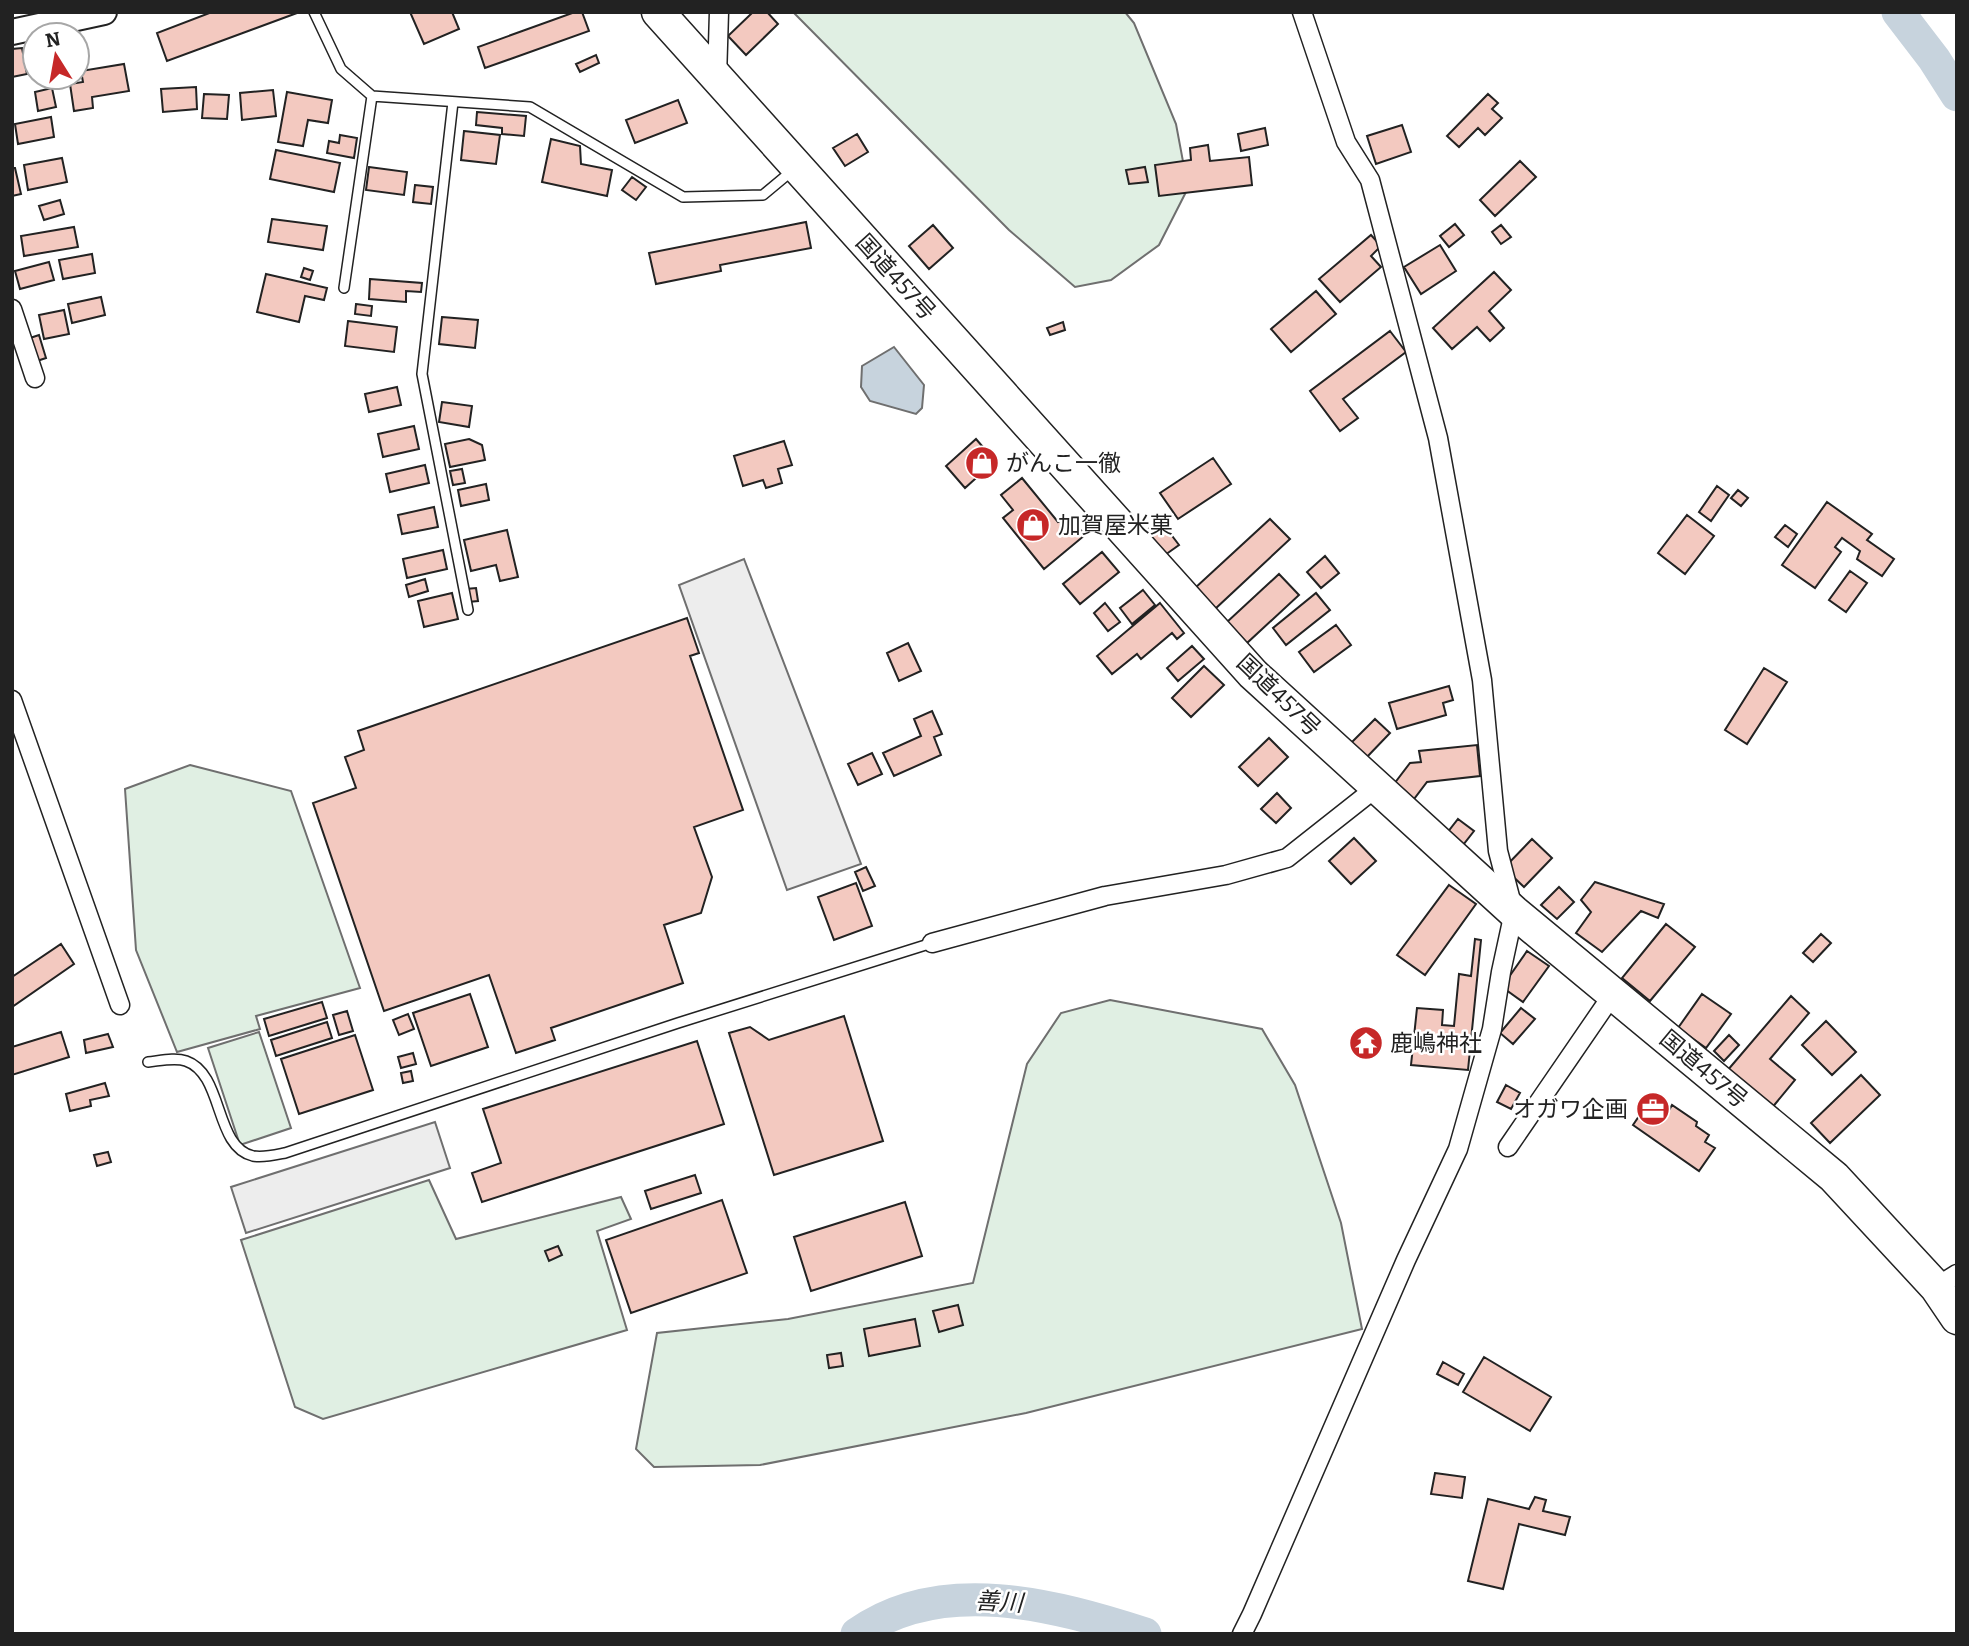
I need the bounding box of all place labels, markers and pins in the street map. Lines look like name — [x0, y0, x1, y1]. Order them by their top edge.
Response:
shop icon: がんこ一徹 — [963, 444, 1001, 482]
place label: がんこ一徹 — [1006, 449, 1121, 477]
shop icon: 加賀屋米菓 — [1014, 506, 1052, 544]
place label: 加賀屋米菓 — [1058, 511, 1173, 539]
temple icon: 鹿嶋神社 — [1347, 1024, 1385, 1062]
place label: 鹿嶋神社 — [1390, 1029, 1482, 1057]
office icon: オガワ企画 — [1634, 1090, 1672, 1128]
place label: オガワ企画 — [1513, 1095, 1628, 1123]

